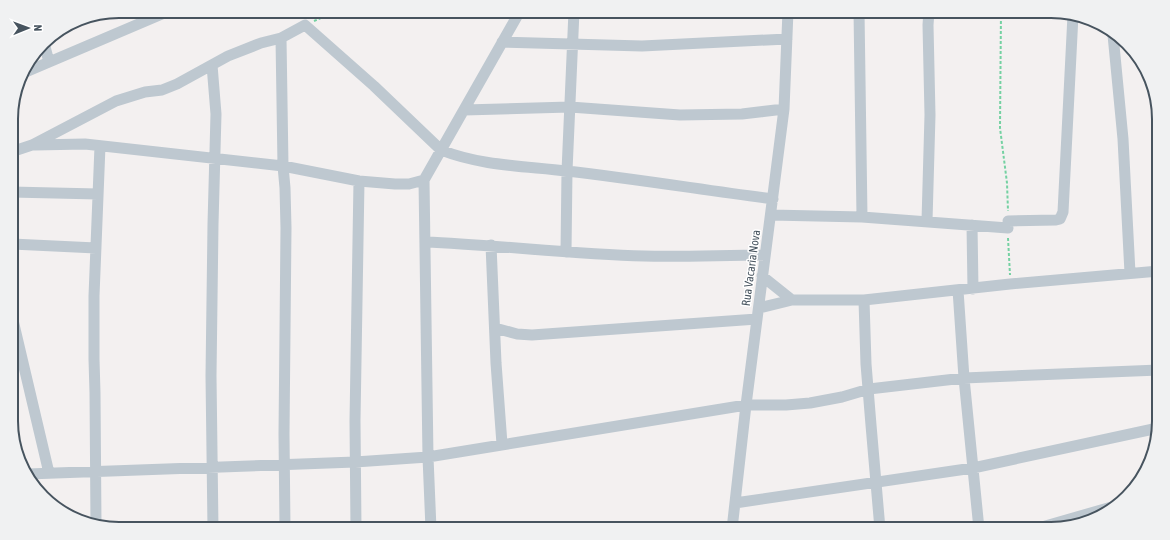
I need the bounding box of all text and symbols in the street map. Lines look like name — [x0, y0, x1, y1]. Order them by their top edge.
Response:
north arrow — [8, 8, 48, 48]
text: N — [32, 24, 44, 31]
street label: Rua Vacaria Nova — [739, 229, 763, 307]

